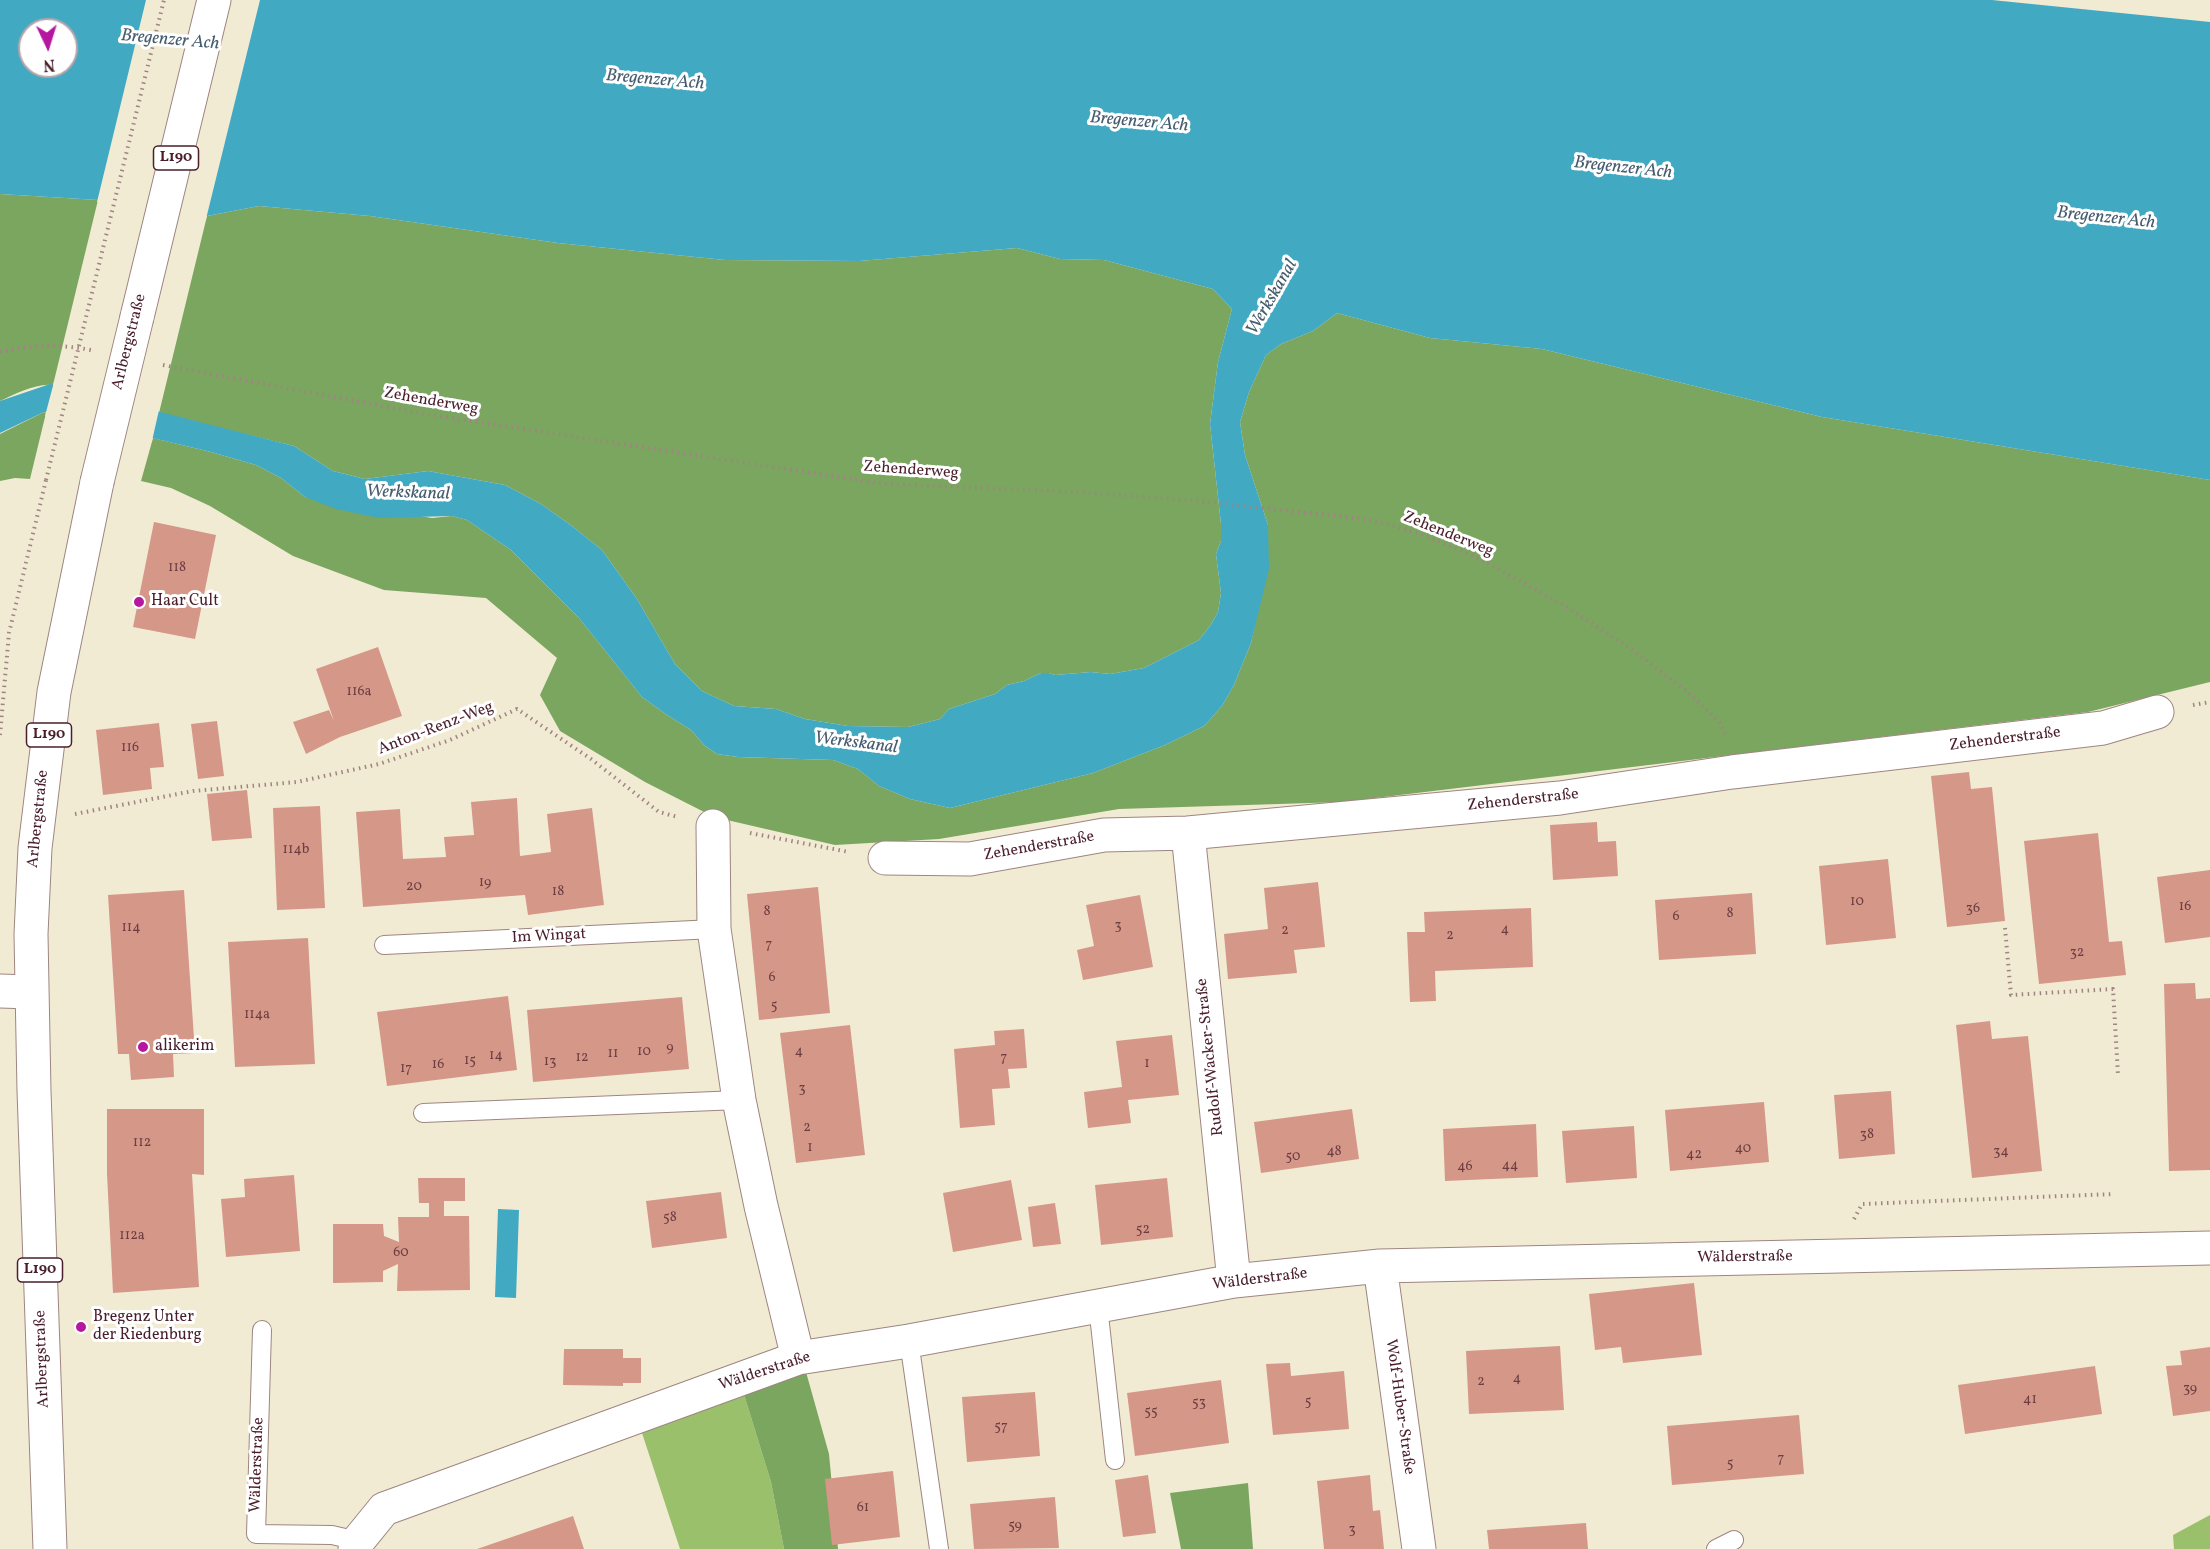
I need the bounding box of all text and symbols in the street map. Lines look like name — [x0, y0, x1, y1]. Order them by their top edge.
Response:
north arrow — [18, 18, 78, 78]
water label: Bregenzer Ach — [120, 26, 220, 56]
text: N — [43, 53, 56, 75]
water label: Bregenzer Ach — [605, 66, 705, 96]
water label: Bregenzer Ach — [1089, 108, 1189, 138]
road number: L190 — [154, 146, 198, 170]
water label: Bregenzer Ach — [1573, 153, 1673, 185]
water label: Bregenzer Ach — [2056, 203, 2156, 235]
water label: Werkskanal — [1243, 256, 1303, 340]
street label: Arlbergstraße — [109, 292, 151, 392]
street label: Zehenderweg — [382, 384, 480, 420]
street label: Zehenderweg — [863, 458, 959, 484]
water label: Werkskanal — [366, 482, 450, 506]
street label: Zehenderweg — [1400, 508, 1496, 562]
house number: 118 — [168, 560, 186, 576]
place label: Haar Cult — [151, 592, 219, 612]
marker: Haar Cult — [132, 595, 146, 609]
house number: 116a — [347, 684, 371, 700]
street label: Anton-Renz-Weg — [375, 698, 497, 760]
road number: L190 — [26, 723, 72, 747]
street label: Zehenderstraße — [1948, 724, 2062, 756]
water label: Werkskanal — [813, 728, 899, 760]
house number: 116 — [121, 740, 139, 756]
street label: Arlbergstraße — [24, 769, 54, 869]
street label: Zehenderstraße — [1466, 786, 1580, 816]
street label: Zehenderstraße — [982, 828, 1096, 866]
house number: 114b — [283, 842, 309, 858]
house number: 19 — [479, 875, 491, 891]
house number: 20 — [406, 879, 422, 895]
house number: 18 — [552, 884, 564, 900]
house number: 10 — [1850, 894, 1864, 910]
house number: 16 — [2179, 899, 2191, 915]
house number: 36 — [1966, 901, 1980, 917]
house number: 8 — [763, 904, 771, 920]
house number: 8 — [1726, 906, 1734, 922]
house number: 6 — [1672, 909, 1680, 925]
house number: 3 — [1114, 918, 1122, 934]
house number: 114 — [121, 920, 141, 936]
house number: 4 — [1501, 922, 1509, 938]
house number: 2 — [1281, 923, 1289, 939]
street label: Im Wingat — [511, 925, 587, 949]
house number: 2 — [1446, 928, 1454, 944]
house number: 7 — [766, 937, 772, 953]
house number: 32 — [2070, 945, 2084, 961]
house number: 6 — [768, 970, 776, 986]
street label: Rudolf-Wacker-Straße — [1193, 977, 1229, 1137]
house number: 5 — [771, 998, 777, 1014]
house number: 114a — [244, 1007, 270, 1023]
place label: alikerim — [155, 1037, 214, 1057]
marker: alikerim — [136, 1040, 150, 1054]
house number: 9 — [666, 1040, 674, 1056]
house number: 10 — [637, 1044, 651, 1060]
house number: 4 — [795, 1044, 803, 1060]
house number: 11 — [608, 1046, 618, 1062]
house number: 14 — [489, 1048, 503, 1064]
house number: 12 — [576, 1050, 588, 1066]
house number: 7 — [1001, 1050, 1007, 1066]
house number: 15 — [464, 1053, 476, 1069]
house number: 13 — [544, 1054, 556, 1070]
house number: 1 — [1144, 1056, 1150, 1072]
house number: 16 — [432, 1057, 444, 1073]
house number: 17 — [400, 1061, 412, 1077]
house number: 3 — [798, 1081, 806, 1097]
house number: 2 — [803, 1120, 811, 1136]
house number: 38 — [1860, 1127, 1874, 1143]
house number: 112 — [133, 1135, 151, 1151]
house number: 1 — [807, 1140, 813, 1156]
house number: 40 — [1735, 1141, 1751, 1157]
house number: 48 — [1326, 1144, 1342, 1160]
house number: 34 — [1993, 1144, 2009, 1160]
house number: 42 — [1686, 1147, 1702, 1163]
house number: 50 — [1286, 1149, 1300, 1165]
house number: 44 — [1502, 1158, 1518, 1174]
house number: 46 — [1457, 1159, 1473, 1175]
house number: 58 — [663, 1210, 677, 1226]
house number: 52 — [1136, 1222, 1150, 1238]
house number: 112a — [119, 1228, 145, 1244]
house number: 60 — [393, 1245, 409, 1261]
street label: Wälderstraße — [1697, 1248, 1793, 1268]
road number: L190 — [18, 1258, 63, 1282]
street label: Wälderstraße — [1211, 1265, 1309, 1295]
place label: Bregenz Unter der Riedenburg — [93, 1308, 202, 1346]
street label: Arlbergstraße — [32, 1310, 54, 1408]
marker: Bregenz Unter der Riedenburg — [74, 1320, 88, 1334]
street label: Wolf-Huber-Straße — [1380, 1338, 1418, 1476]
street label: Wälderstraße — [717, 1348, 813, 1396]
house number: 4 — [1513, 1371, 1521, 1387]
house number: 2 — [1477, 1374, 1485, 1390]
house number: 39 — [2183, 1381, 2197, 1397]
house number: 41 — [2023, 1392, 2037, 1408]
house number: 5 — [1305, 1394, 1311, 1410]
house number: 53 — [1192, 1395, 1206, 1411]
house number: 55 — [1144, 1404, 1158, 1420]
street label: Wälderstraße — [247, 1417, 269, 1513]
house number: 57 — [994, 1419, 1008, 1435]
house number: 7 — [1778, 1451, 1784, 1467]
house number: 5 — [1727, 1456, 1733, 1472]
house number: 61 — [857, 1500, 869, 1516]
house number: 59 — [1008, 1518, 1022, 1534]
house number: 3 — [1348, 1522, 1356, 1538]

